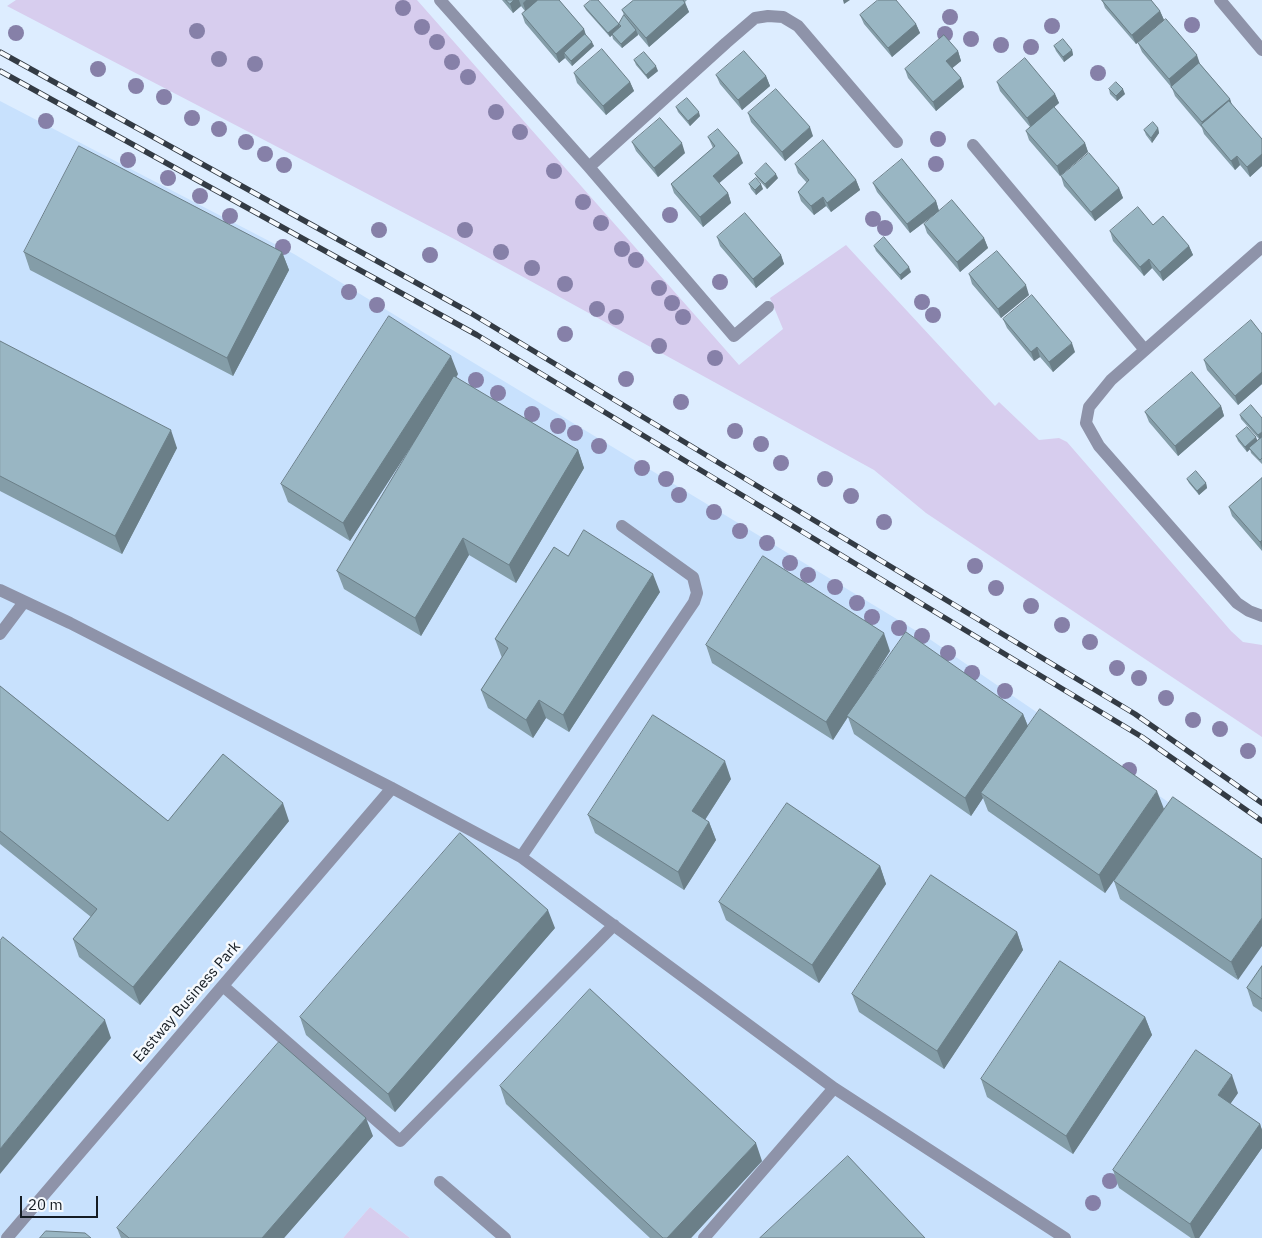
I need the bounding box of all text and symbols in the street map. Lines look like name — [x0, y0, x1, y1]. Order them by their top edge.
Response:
street label: Eastway Business Park — [130, 938, 244, 1066]
scale bar — [22, 1186, 100, 1218]
text: 20 m — [28, 1195, 63, 1214]

